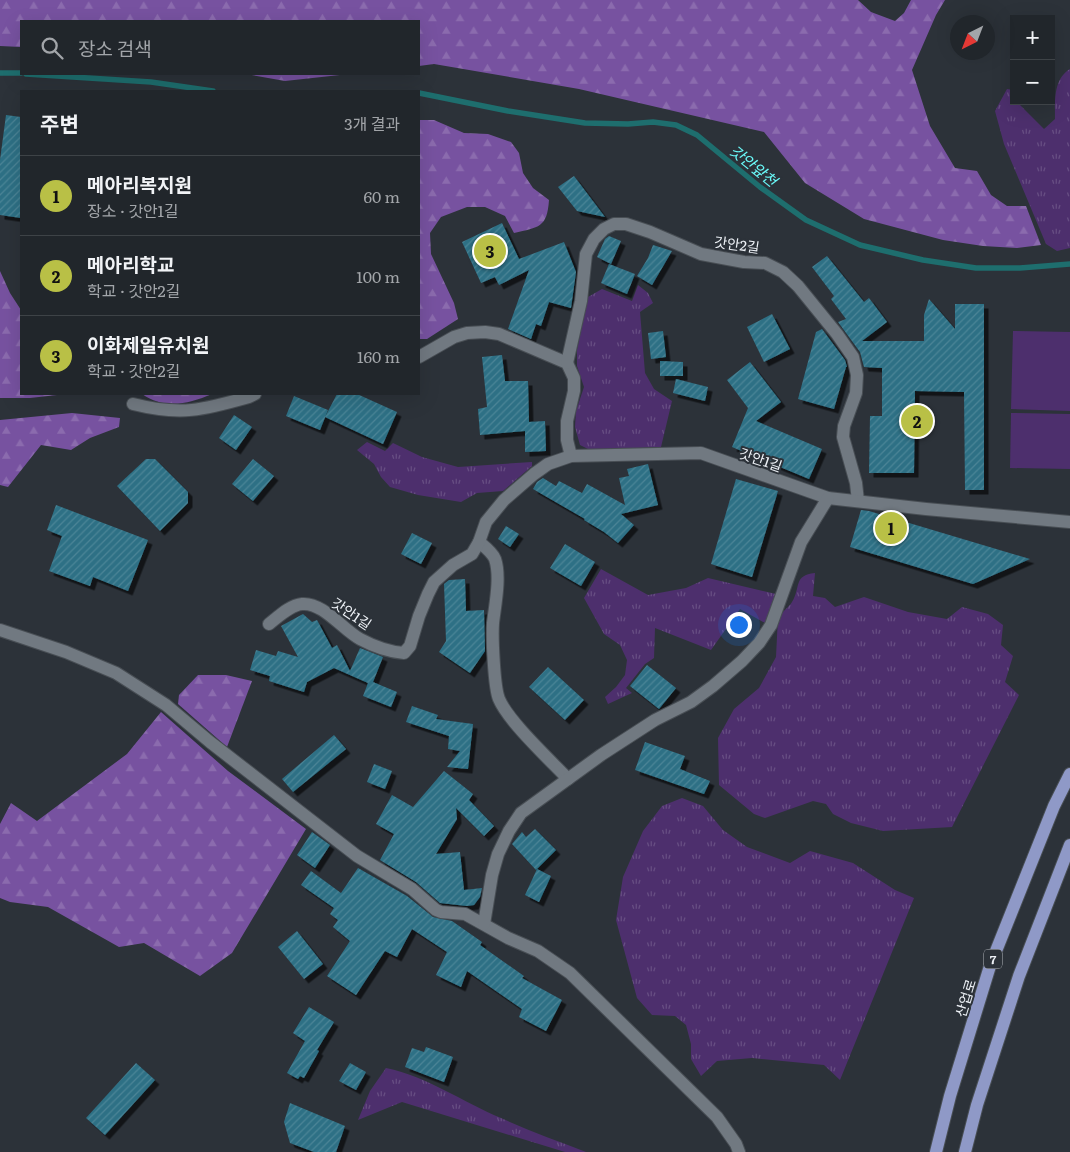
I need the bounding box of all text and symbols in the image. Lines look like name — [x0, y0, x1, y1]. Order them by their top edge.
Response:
north arrow — [950, 15, 995, 60]
map controls — [1010, 15, 1055, 105]
button: + — [1010, 15, 1055, 60]
search box — [20, 20, 420, 75]
icon: search — [38, 34, 66, 62]
text: 장소 검색 — [78, 34, 152, 62]
button: − — [1010, 60, 1055, 105]
text: 주변 — [40, 107, 79, 138]
text: 3개 결과 — [344, 111, 400, 135]
water label: 갓안앞천 — [725, 139, 784, 193]
text: 메아리복지원 — [87, 170, 192, 198]
text: 1 — [53, 184, 59, 208]
text: 60 m — [363, 184, 400, 208]
text: 장소 · 갓안1길 — [87, 198, 179, 222]
street label: 갓안2길 — [713, 231, 761, 257]
pin: 3 — [474, 232, 506, 270]
text: 메아리학교 — [87, 250, 174, 278]
text: 2 — [52, 264, 60, 288]
text: 100 m — [356, 264, 400, 288]
text: 학교 · 갓안2길 — [87, 278, 180, 302]
text: 이화제일유치원 — [87, 330, 209, 358]
text: 3 — [52, 344, 60, 368]
text: 160 m — [357, 344, 400, 368]
text: 학교 · 갓안2길 — [87, 358, 180, 382]
pin: 2 — [901, 402, 933, 440]
street label: 갓안1길 — [737, 442, 785, 476]
pin: 1 — [875, 509, 907, 547]
street label: 갓안1길 — [328, 592, 376, 634]
your location — [726, 612, 752, 638]
road number: 7 — [984, 950, 1002, 969]
street label: 산업로 — [950, 976, 980, 1019]

